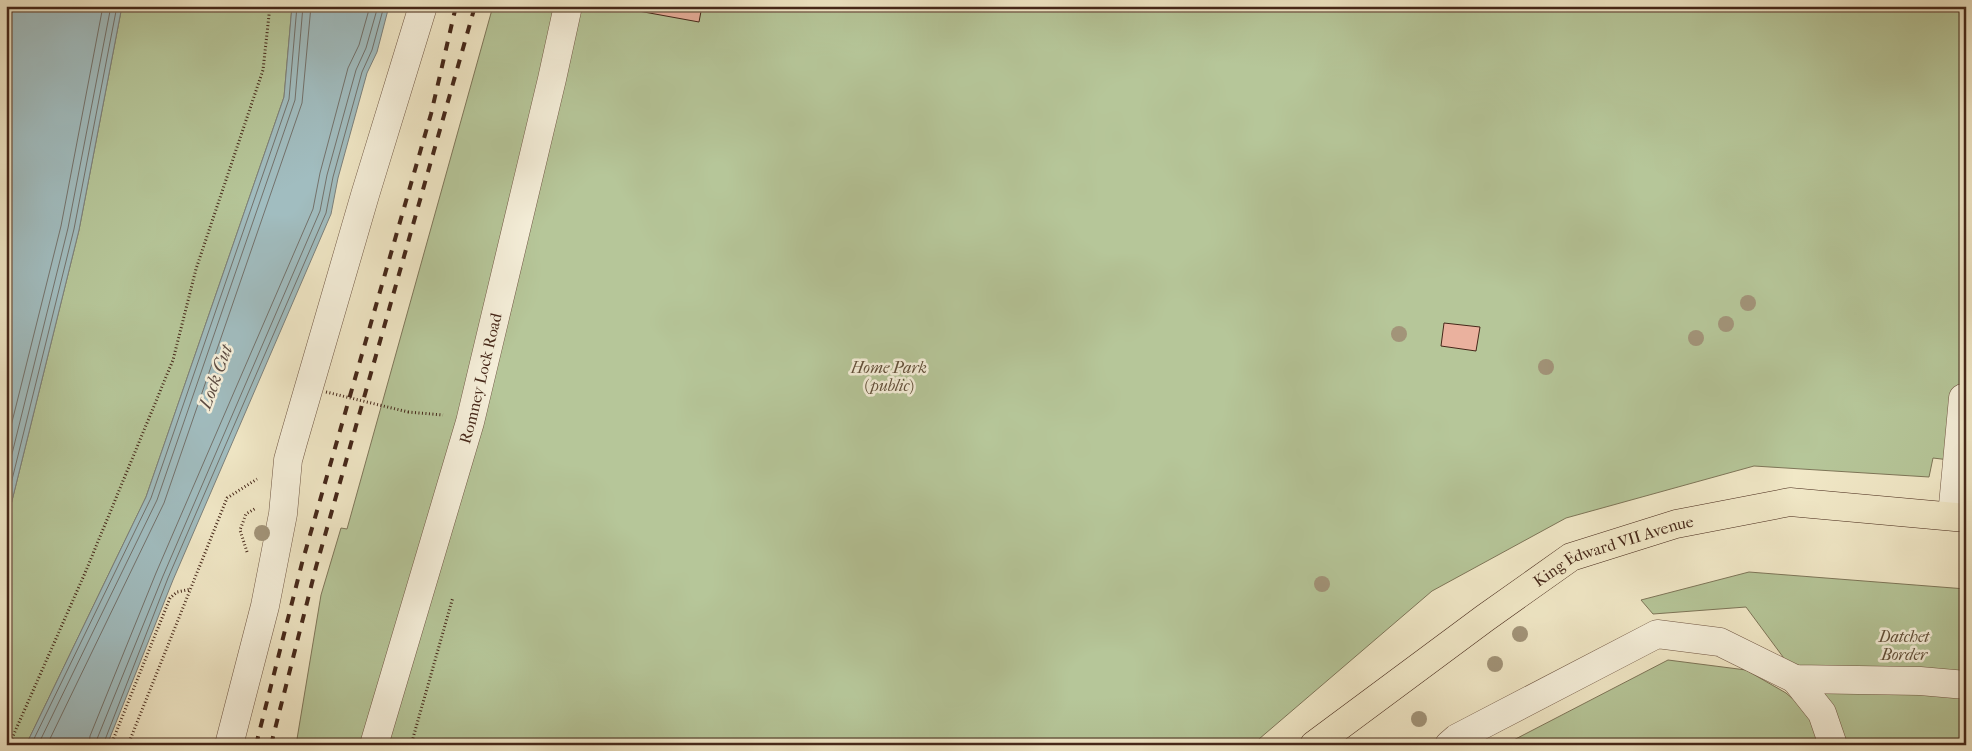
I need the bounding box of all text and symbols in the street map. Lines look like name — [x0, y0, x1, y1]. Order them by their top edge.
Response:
street label: Romney Lock Road — [455, 311, 505, 446]
water label: Lock Cut — [194, 341, 238, 414]
park label: Home Park (public) — [850, 358, 927, 395]
street label: King Edward VII Avenue — [1529, 511, 1695, 590]
park label: Datchet Border — [1878, 627, 1930, 664]

